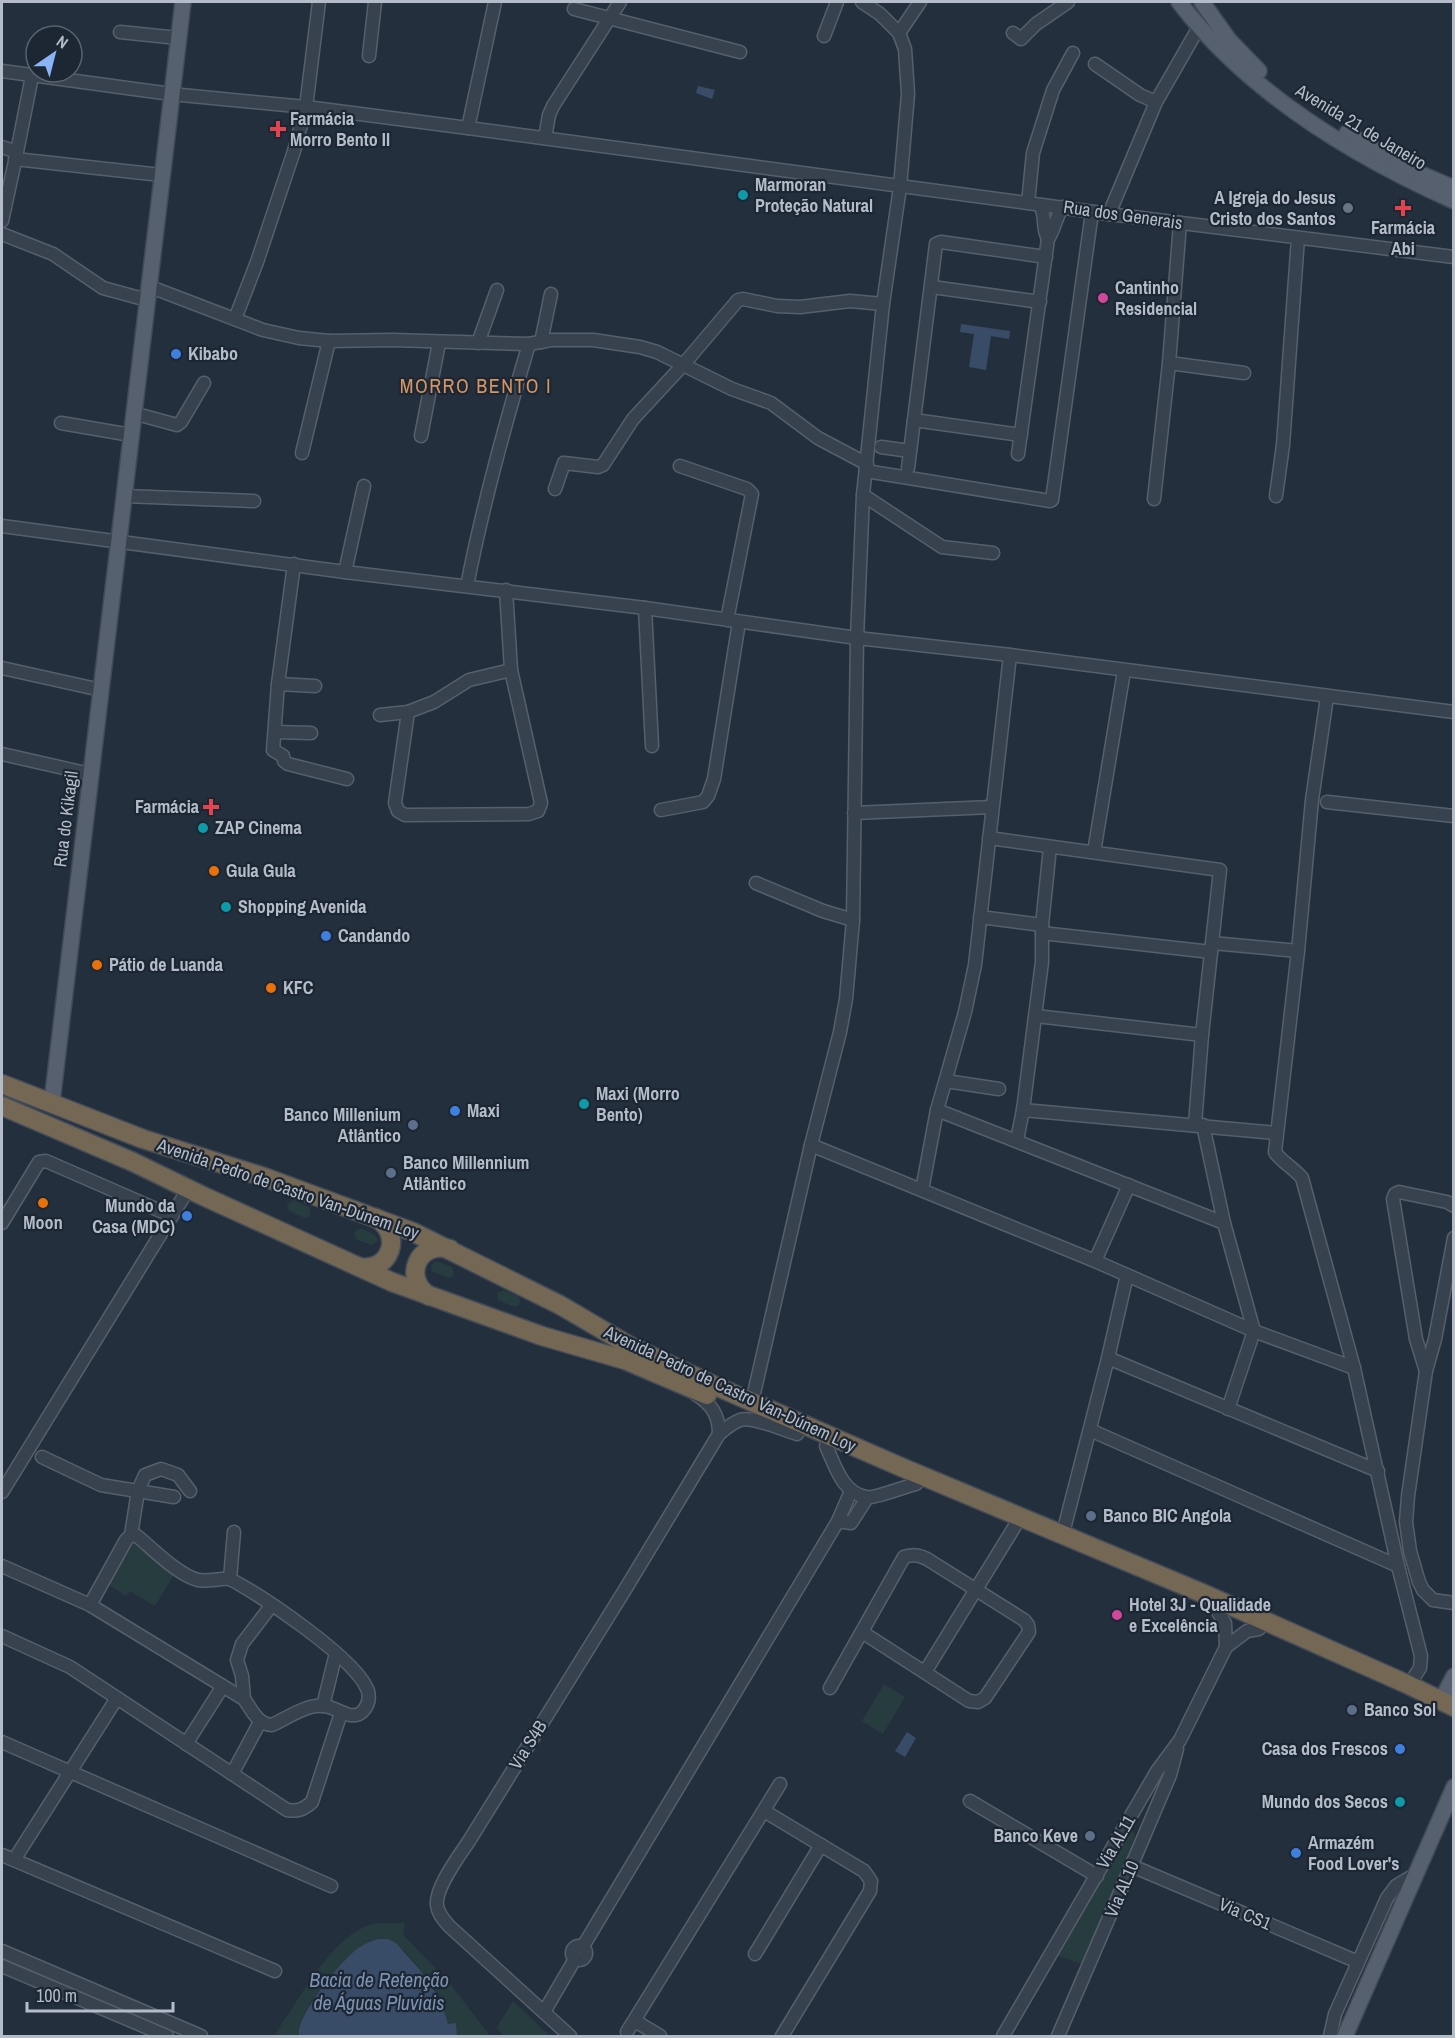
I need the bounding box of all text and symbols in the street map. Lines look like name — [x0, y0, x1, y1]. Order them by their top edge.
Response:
north arrow — [24, 24, 84, 84]
text: N — [52, 30, 73, 53]
street label: Avenida 21 de Janeiro — [1290, 77, 1431, 175]
place label: Farmácia Morro Bento II — [290, 106, 390, 152]
marker: Farmácia Morro Bento II — [271, 122, 285, 136]
place label: Marmoran Proteção Natural — [755, 172, 873, 218]
place label: A Igreja do Jesus Cristo dos Santos — [1210, 185, 1336, 231]
marker: Marmoran Proteção Natural — [736, 188, 750, 202]
street label: Rua dos Generais — [1062, 194, 1184, 235]
marker: A Igreja do Jesus Cristo dos Santos — [1341, 201, 1355, 215]
marker: Farmácia Abi — [1396, 201, 1410, 215]
place label: Farmácia Abi — [1371, 215, 1436, 261]
place label: Cantinho Residencial — [1115, 275, 1197, 321]
marker: Cantinho Residencial — [1096, 291, 1110, 305]
place label: Kibabo — [188, 341, 238, 366]
marker: Kibabo — [169, 347, 183, 361]
district label: MORRO BENTO I — [400, 372, 552, 399]
street label: Rua do Kikagil — [47, 769, 84, 869]
place label: Farmácia — [135, 794, 200, 819]
marker: Farmácia — [204, 800, 218, 814]
place label: ZAP Cinema — [215, 815, 302, 840]
marker: ZAP Cinema — [196, 821, 210, 835]
place label: Gula Gula — [226, 858, 297, 883]
marker: Gula Gula — [207, 864, 221, 878]
place label: Shopping Avenida — [238, 894, 367, 919]
marker: Shopping Avenida — [219, 900, 233, 914]
place label: Candando — [338, 923, 410, 948]
marker: Candando — [319, 929, 333, 943]
place label: Pátio de Luanda — [109, 952, 224, 977]
marker: Pátio de Luanda — [90, 958, 104, 972]
place label: KFC — [283, 975, 314, 1000]
marker: KFC — [264, 981, 278, 995]
place label: Maxi (Morro Bento) — [596, 1081, 680, 1127]
marker: Maxi (Morro Bento) — [577, 1097, 591, 1111]
place label: Maxi — [467, 1098, 500, 1123]
place label: Banco Millenium Atlântico — [284, 1102, 401, 1148]
marker: Maxi — [448, 1104, 462, 1118]
marker: Banco Millenium Atlântico — [406, 1118, 420, 1132]
street label: Avenida Pedro de Castro Van-Dúnem Loy — [153, 1132, 423, 1245]
place label: Banco Millennium Atlântico — [403, 1150, 529, 1196]
marker: Banco Millennium Atlântico — [384, 1166, 398, 1180]
place label: Mundo da Casa (MDC) — [92, 1193, 176, 1239]
marker: Moon — [36, 1196, 50, 1210]
marker: Mundo da Casa (MDC) — [180, 1209, 194, 1223]
place label: Moon — [23, 1210, 63, 1235]
street label: Avenida Pedro de Castro Van-Dúnem Loy — [599, 1319, 861, 1458]
place label: Banco BIC Angola — [1103, 1503, 1232, 1528]
marker: Banco BIC Angola — [1084, 1509, 1098, 1523]
place label: Hotel 3J - Qualidade e Excelência — [1129, 1592, 1271, 1638]
marker: Hotel 3J - Qualidade e Excelência — [1110, 1608, 1124, 1622]
place label: Banco Sol — [1364, 1697, 1436, 1722]
marker: Banco Sol — [1345, 1703, 1359, 1717]
street label: Via S4B — [503, 1715, 553, 1774]
place label: Casa dos Frescos — [1262, 1736, 1388, 1761]
marker: Casa dos Frescos — [1393, 1742, 1407, 1756]
place label: Mundo dos Secos — [1262, 1789, 1388, 1814]
marker: Mundo dos Secos — [1393, 1795, 1407, 1809]
street label: Via AL11 — [1090, 1809, 1141, 1873]
place label: Banco Keve — [994, 1823, 1078, 1848]
marker: Banco Keve — [1083, 1829, 1097, 1843]
place label: Armazém Food Lover's — [1308, 1830, 1399, 1876]
marker: Armazém Food Lover's — [1289, 1846, 1303, 1860]
street label: Via AL10 — [1098, 1856, 1145, 1921]
street label: Via CS1 — [1215, 1891, 1276, 1936]
water label: Bacia de Retenção de Águas Pluviais — [309, 1966, 449, 2016]
scale bar — [27, 1975, 172, 2013]
text: 100 m — [36, 1983, 77, 2008]

